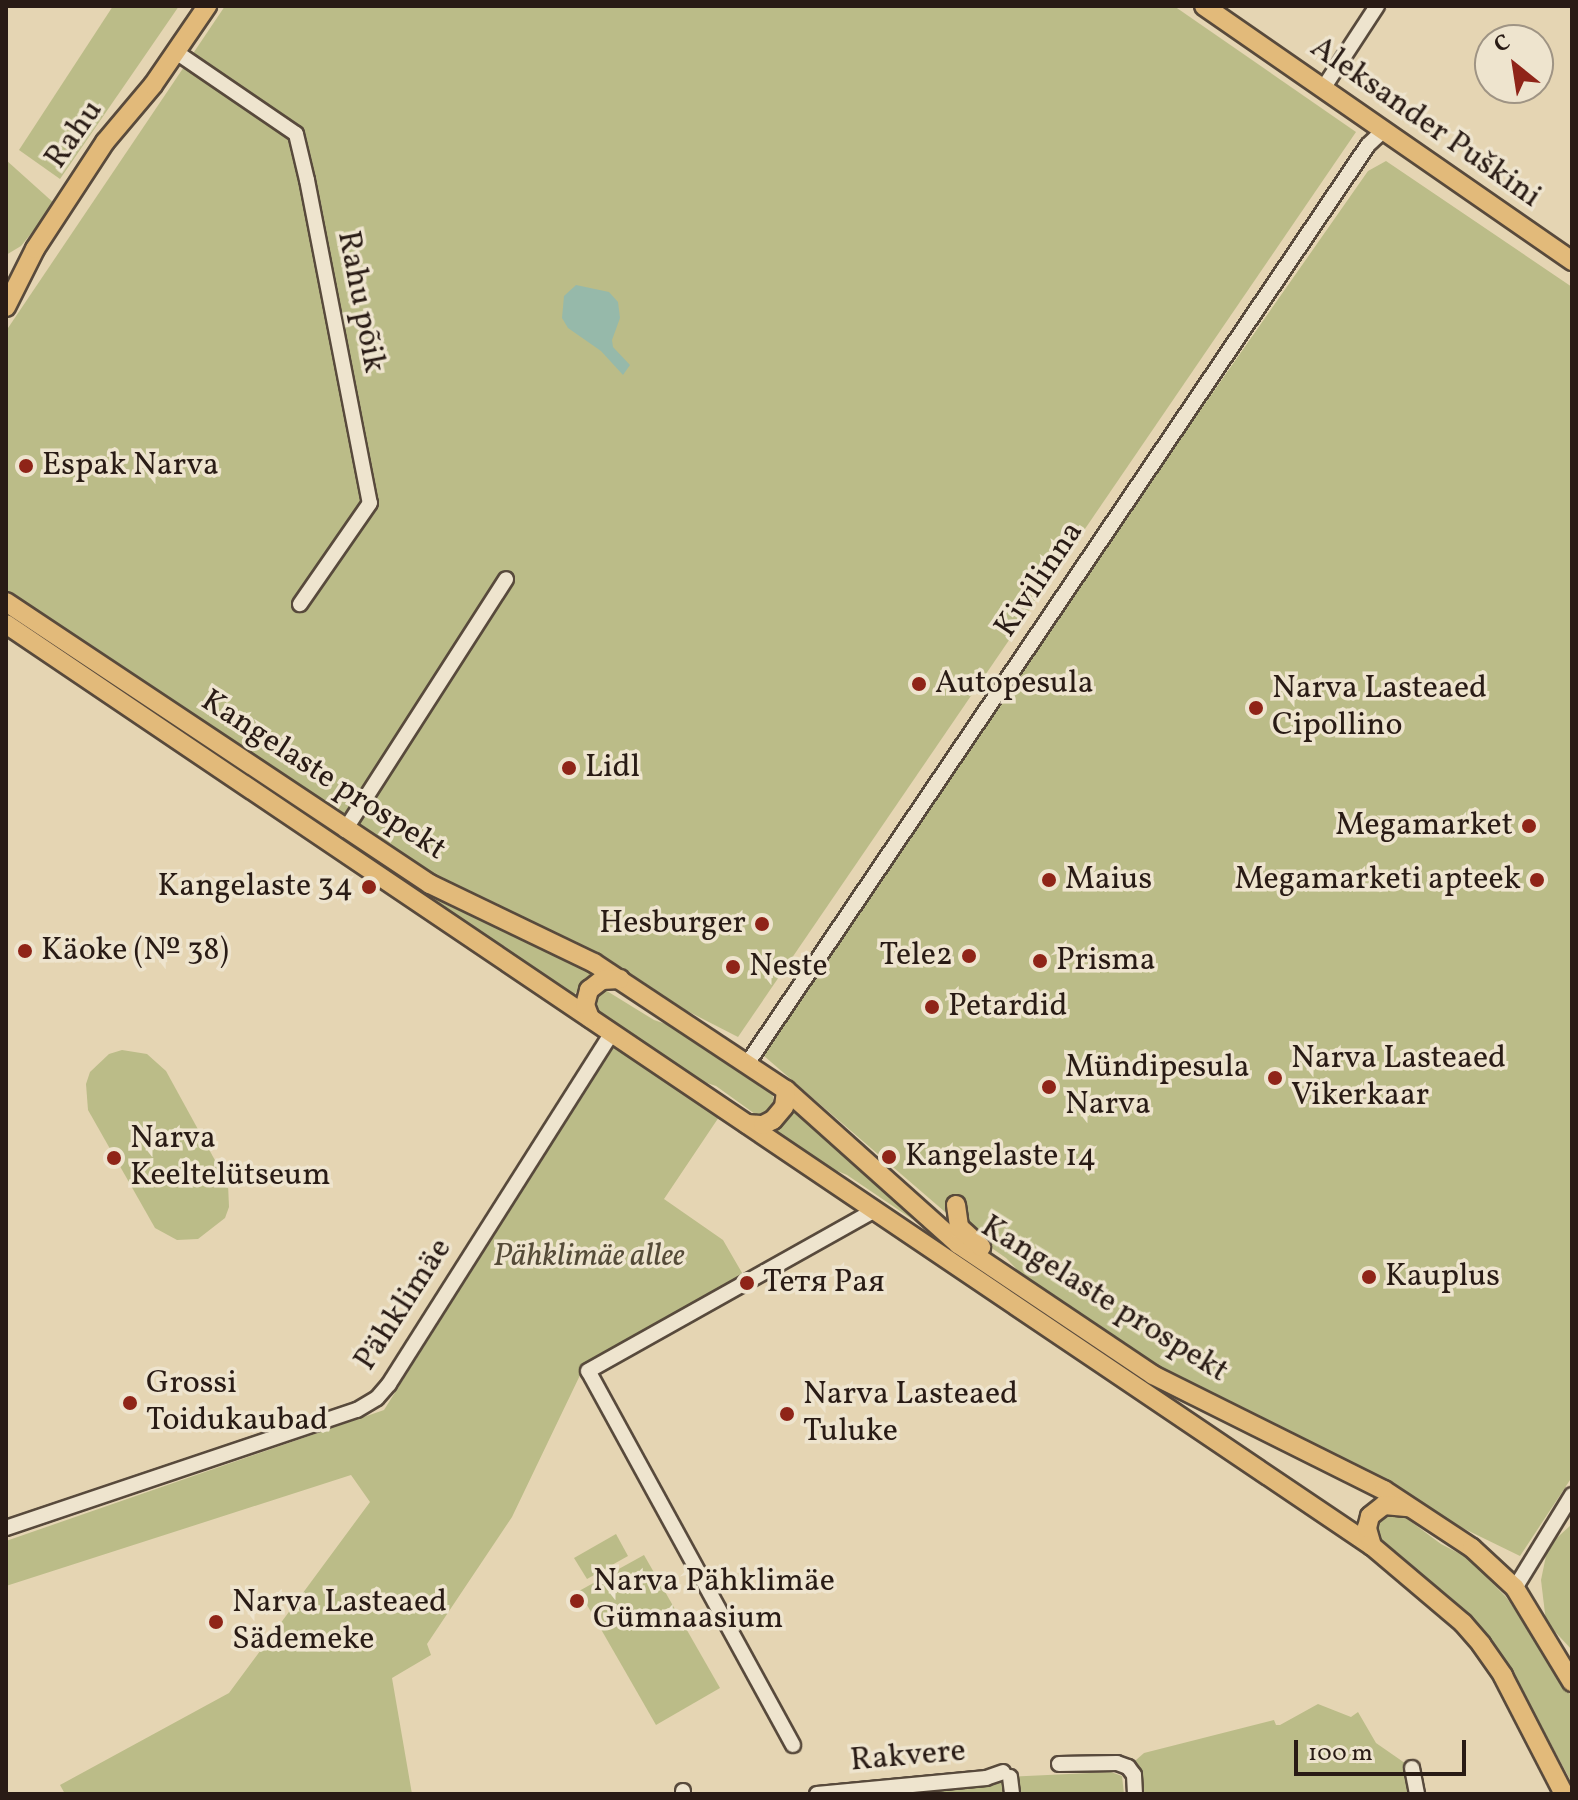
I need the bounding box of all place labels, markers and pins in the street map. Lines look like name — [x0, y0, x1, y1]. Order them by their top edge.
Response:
place label: Espak Narva — [42, 447, 219, 485]
marker: Espak Narva — [17, 457, 35, 475]
place label: Autopesula — [935, 665, 1094, 703]
place label: Narva Lasteaed Cipollino — [1272, 671, 1487, 746]
marker: Autopesula — [910, 675, 928, 693]
marker: Narva Lasteaed Cipollino — [1247, 699, 1265, 717]
place label: Lidl — [585, 749, 640, 787]
marker: Lidl — [560, 759, 578, 777]
place label: Megamarket — [1335, 807, 1513, 845]
marker: Megamarket — [1520, 817, 1538, 835]
place label: Maius — [1065, 861, 1152, 899]
place label: Megamarketi apteek — [1234, 861, 1521, 899]
place label: Kangelaste 34 — [158, 868, 353, 906]
marker: Maius — [1040, 871, 1058, 889]
marker: Megamarketi apteek — [1528, 871, 1546, 889]
marker: Kangelaste 34 — [360, 878, 378, 896]
place label: Hesburger — [599, 905, 746, 943]
marker: Hesburger — [753, 915, 771, 933]
place label: Käoke (№ 38) — [41, 932, 229, 970]
place label: Tele2 — [879, 937, 953, 975]
marker: Käoke (№ 38) — [16, 942, 34, 960]
place label: Prisma — [1056, 942, 1156, 980]
marker: Tele2 — [960, 947, 978, 965]
place label: Neste — [749, 948, 828, 986]
marker: Prisma — [1031, 952, 1049, 970]
marker: Neste — [724, 958, 742, 976]
place label: Petardid — [948, 988, 1067, 1026]
marker: Petardid — [923, 998, 941, 1016]
place label: Narva Lasteaed Vikerkaar — [1291, 1041, 1506, 1116]
place label: Mündipesula Narva — [1065, 1050, 1250, 1125]
marker: Narva Lasteaed Vikerkaar — [1266, 1069, 1284, 1087]
marker: Mündipesula Narva — [1040, 1078, 1058, 1096]
place label: Narva Keeltelütseum — [130, 1121, 330, 1196]
place label: Kangelaste 14 — [905, 1138, 1096, 1176]
marker: Kangelaste 14 — [880, 1148, 898, 1166]
marker: Narva Keeltelütseum — [105, 1149, 123, 1167]
place label: Kauplus — [1385, 1258, 1500, 1296]
place label: Тетя Рая — [763, 1264, 885, 1302]
marker: Kauplus — [1360, 1268, 1378, 1286]
marker: Тетя Рая — [738, 1274, 756, 1292]
place label: Grossi Toidukaubad — [146, 1366, 328, 1441]
place label: Narva Lasteaed Tuluke — [803, 1377, 1018, 1452]
marker: Grossi Toidukaubad — [121, 1394, 139, 1412]
marker: Narva Lasteaed Tuluke — [778, 1405, 796, 1423]
place label: Narva Pähklimäe Gümnaasium — [593, 1564, 835, 1639]
place label: Narva Lasteaed Sädemeke — [232, 1585, 447, 1660]
marker: Narva Pähklimäe Gümnaasium — [568, 1592, 586, 1610]
marker: Narva Lasteaed Sädemeke — [207, 1613, 225, 1631]

